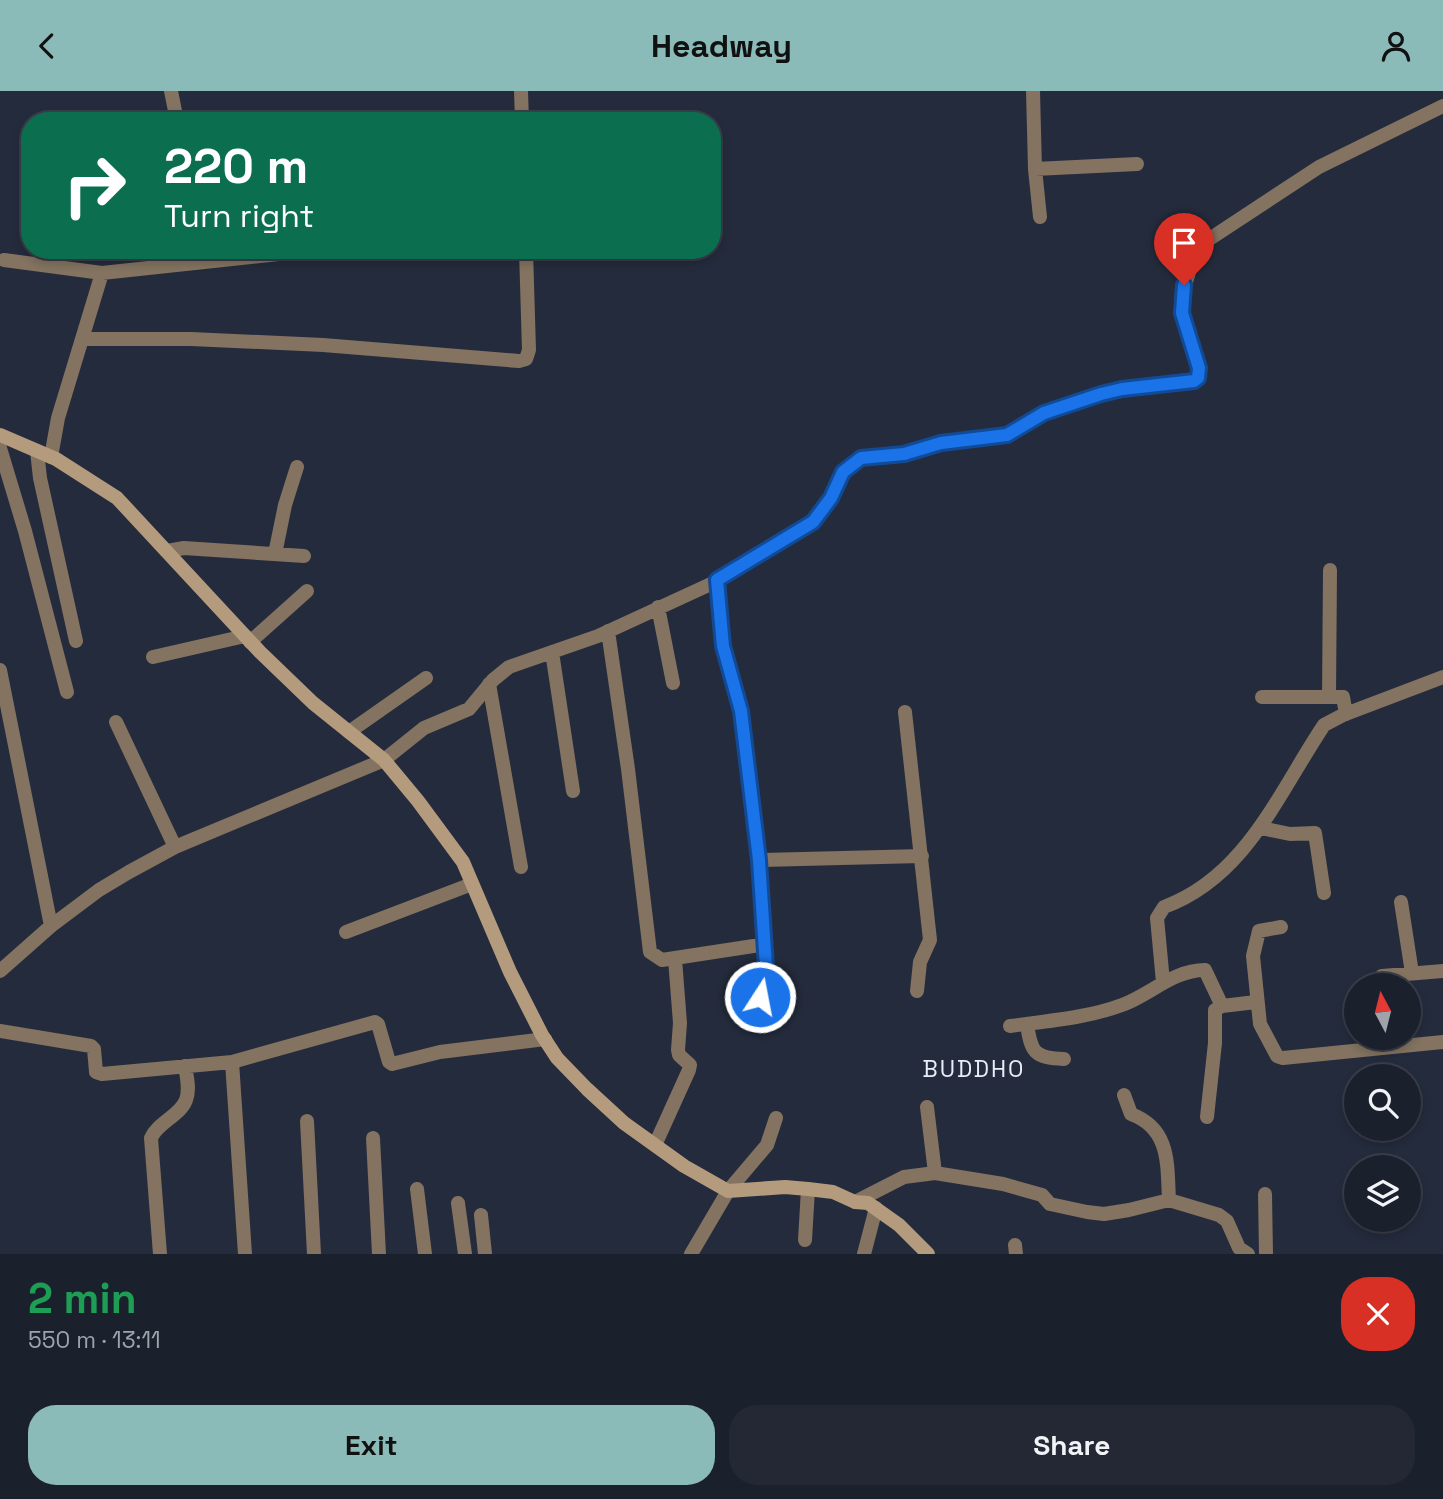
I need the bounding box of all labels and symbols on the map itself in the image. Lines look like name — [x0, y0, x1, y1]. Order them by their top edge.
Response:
pin — [1154, 213, 1214, 285]
position arrow — [723, 960, 797, 1034]
north arrow — [1344, 973, 1421, 1050]
district label: BUDDHO — [923, 1054, 1025, 1084]

